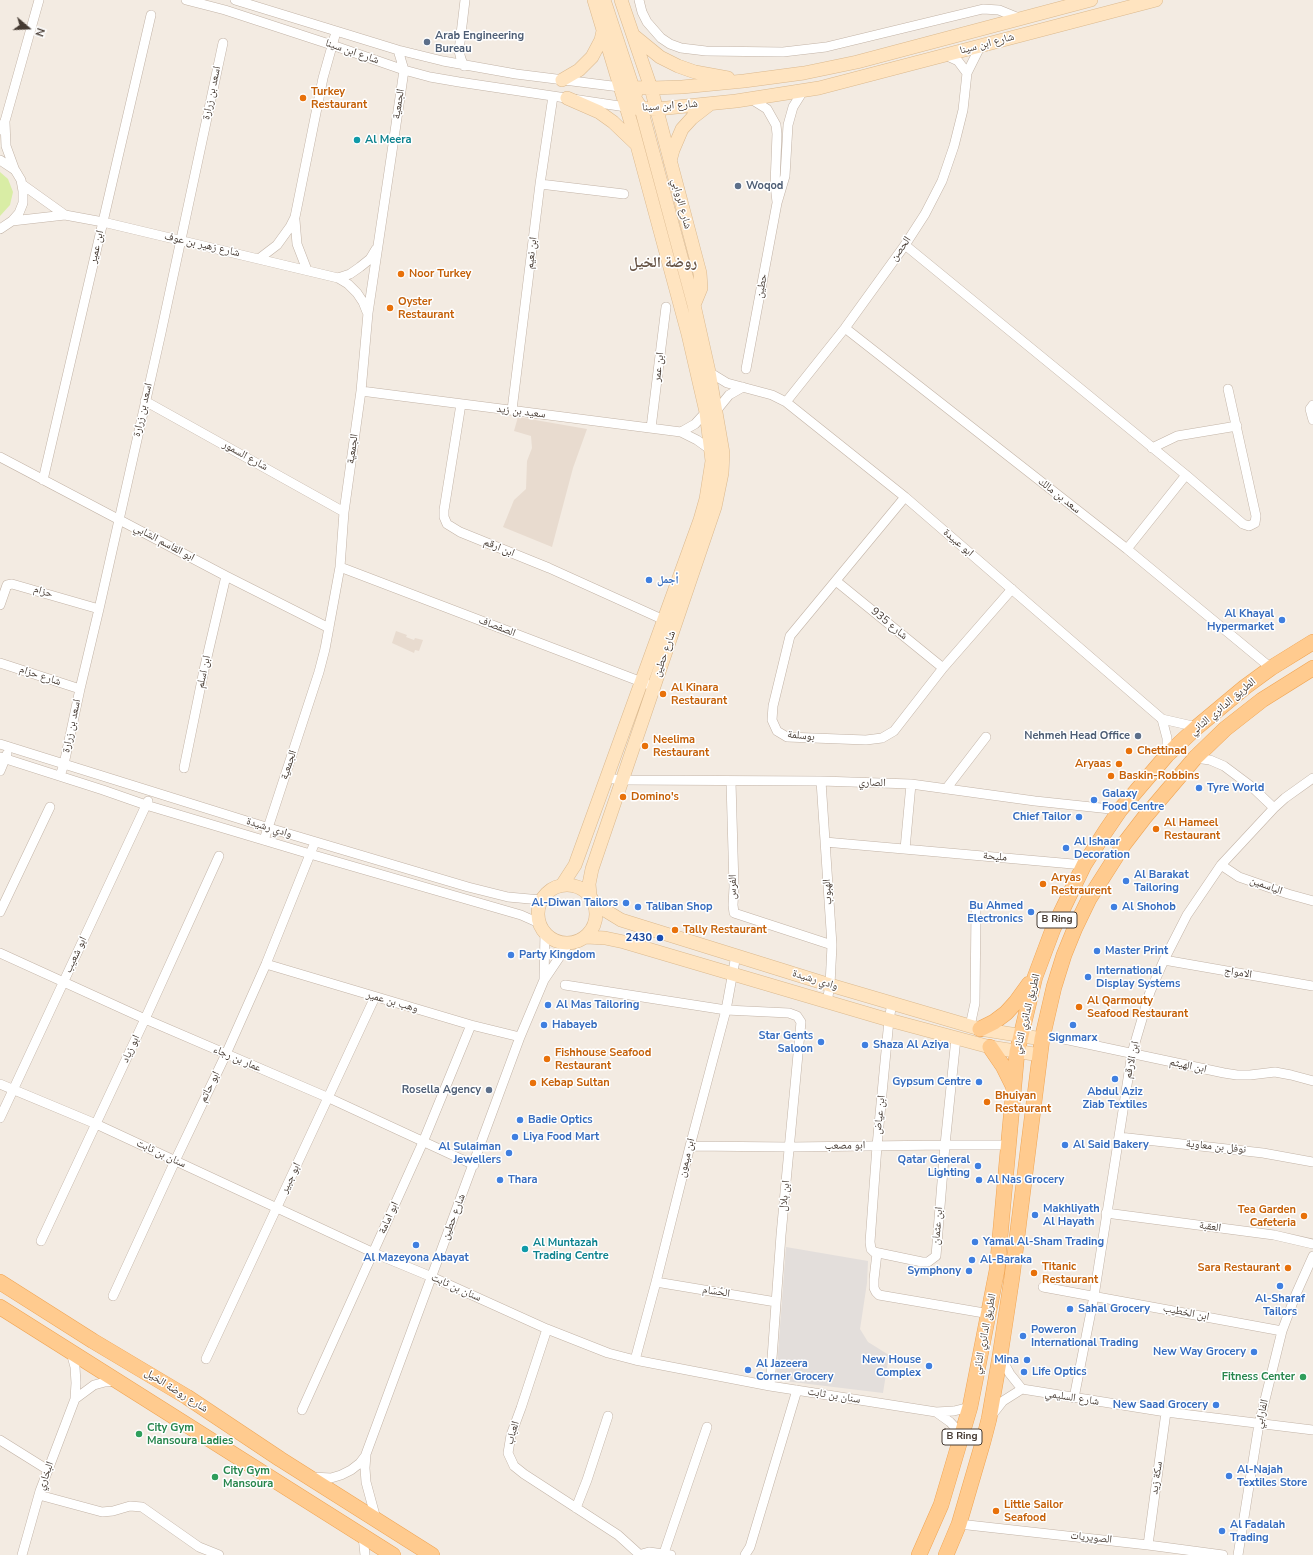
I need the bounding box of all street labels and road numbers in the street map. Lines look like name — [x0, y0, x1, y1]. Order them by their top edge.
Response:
street label: شارع ابن سينا — [958, 30, 1016, 58]
street label: شارع ابن سينا — [323, 37, 381, 67]
street label: اسعد بن زرارة — [200, 65, 224, 121]
street label: الجمعية — [390, 88, 408, 120]
street label: شارع ابن سينا — [642, 97, 698, 115]
street label: شارع الروابي — [668, 177, 694, 231]
street label: ابن عمير — [87, 229, 107, 265]
street label: شارع زهير بن عوف — [163, 230, 241, 260]
street label: الحصن — [888, 234, 914, 264]
street label: ابن نعيم — [523, 236, 541, 270]
street label: حطين — [753, 273, 771, 299]
street label: ابن عمر — [651, 352, 667, 382]
street label: اسعد بن زرارة — [130, 382, 156, 438]
street label: سعيد بن زيد — [496, 402, 546, 422]
street label: الجمعية — [344, 433, 362, 465]
street label: شارع السمور — [220, 438, 270, 474]
street label: سعد بن مالك — [1035, 475, 1083, 517]
street label: ابو القاسم الشابي — [131, 521, 197, 565]
street label: ابو عبيدة — [940, 526, 976, 560]
street label: ابن ارقم — [482, 536, 516, 560]
street label: حزام — [32, 583, 54, 601]
street label: شارع 935 — [868, 605, 910, 643]
street label: الصفصاف — [477, 614, 517, 640]
street label: شارع حطين — [651, 629, 679, 679]
street label: ابن اسلم — [194, 654, 214, 690]
street label: شارع حزام — [17, 663, 63, 689]
street label: الطريق الدائري الثاني — [1187, 676, 1259, 738]
street label: اسعد بن زرارة — [60, 698, 84, 754]
street label: بوسلمة — [787, 728, 815, 744]
street label: الجمعية — [278, 749, 300, 781]
street label: الصاري — [858, 776, 886, 790]
street label: وادي رشيدة — [245, 815, 293, 841]
street label: مليحة — [982, 849, 1008, 865]
street label: الفرس — [726, 874, 740, 900]
street label: الياسمين — [1248, 874, 1284, 898]
street label: الهبوب — [821, 879, 835, 905]
road number: B Ring — [1037, 912, 1077, 928]
street label: ابو شعيب — [62, 935, 90, 975]
street label: الامواج — [1223, 964, 1253, 982]
street label: وادي رشيدة — [791, 967, 839, 993]
street label: الطريق الدائري الثاني — [1011, 973, 1043, 1055]
street label: وهب بن عمير — [365, 988, 419, 1016]
street label: ابو زياد — [119, 1033, 143, 1065]
street label: ابن الارقم — [1122, 1040, 1142, 1080]
street label: عمار بن رجاء — [211, 1043, 263, 1075]
street label: ابن الهيثم — [1168, 1056, 1208, 1076]
street label: ابو حاتم — [197, 1069, 223, 1105]
street label: ابن عياض — [871, 1095, 889, 1135]
street label: سنان بن ثابت — [134, 1137, 188, 1171]
street label: ابن ميمون — [676, 1137, 698, 1179]
street label: نوفل بن معاوية — [1185, 1137, 1247, 1157]
street label: ابو مصعب — [825, 1139, 865, 1153]
street label: ابو جبير — [278, 1161, 304, 1195]
street label: ابن بلال — [777, 1180, 793, 1212]
street label: شارع حطين — [439, 1192, 469, 1242]
street label: ابو امامة — [376, 1200, 402, 1236]
street label: ابن عثمان — [930, 1206, 946, 1246]
street label: العقبة — [1198, 1219, 1222, 1235]
street label: سنان بن ثابت — [429, 1271, 483, 1305]
street label: الحُسَام — [701, 1283, 731, 1301]
street label: الطريق الدائري الثاني — [971, 1292, 999, 1376]
street label: ابن الخطيب — [1162, 1302, 1210, 1324]
street label: شارع روضة الخيل — [142, 1366, 210, 1416]
street label: سنان بن ثابت — [807, 1385, 861, 1407]
street label: شارع السليمي — [1044, 1387, 1100, 1409]
street label: الفارابي — [1252, 1398, 1272, 1430]
street label: العباب — [503, 1420, 523, 1446]
road number: B Ring — [942, 1429, 982, 1445]
street label: البخاري — [35, 1460, 57, 1492]
street label: سكة زيد — [1148, 1461, 1166, 1495]
street label: الصويريات — [1069, 1529, 1113, 1547]

